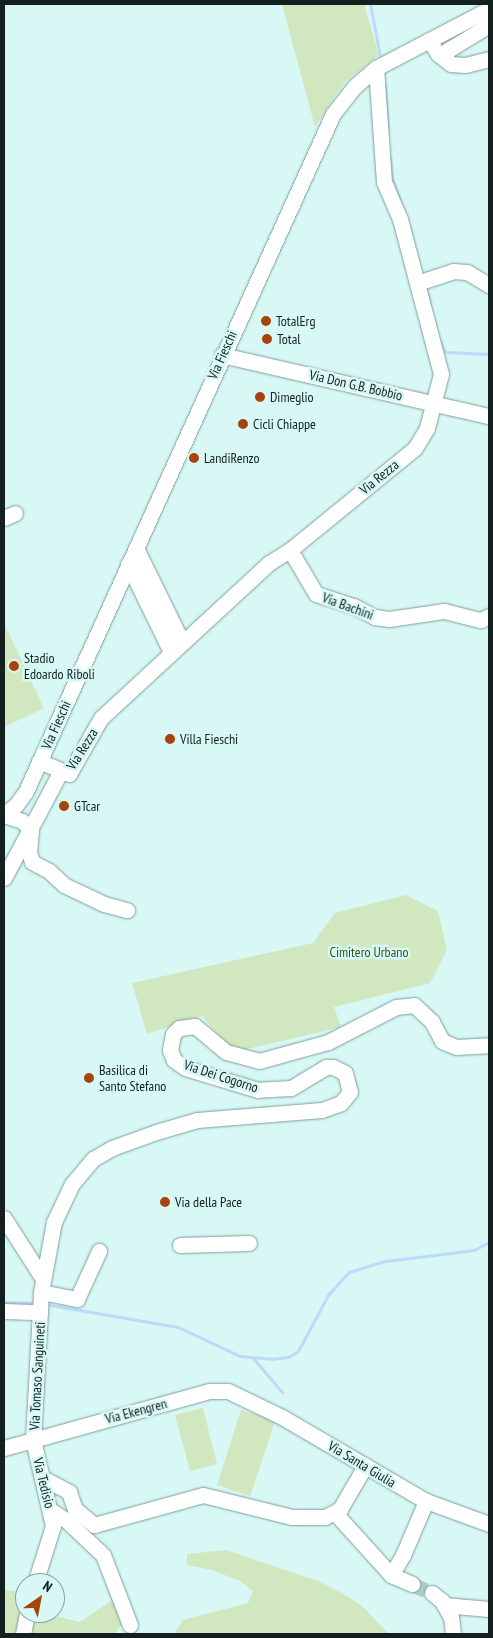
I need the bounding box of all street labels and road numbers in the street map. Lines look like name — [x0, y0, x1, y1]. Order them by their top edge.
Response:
street label: Via Fieschi — [204, 328, 240, 382]
street label: Via Don G.B. Bobbio — [307, 366, 405, 404]
street label: Via Rezza — [356, 456, 402, 498]
street label: Via Bachini — [320, 589, 376, 623]
street label: Via Fieschi — [38, 698, 74, 752]
street label: Via Rezza — [63, 725, 101, 773]
street label: Via Dei Cogorno — [182, 1056, 260, 1096]
street label: Via Tomaso Sanguineti — [26, 1321, 48, 1431]
street label: Via Ekengren — [103, 1395, 169, 1427]
street label: Via Santa Giulia — [325, 1437, 399, 1491]
street label: Via Tedisio — [30, 1456, 58, 1510]

